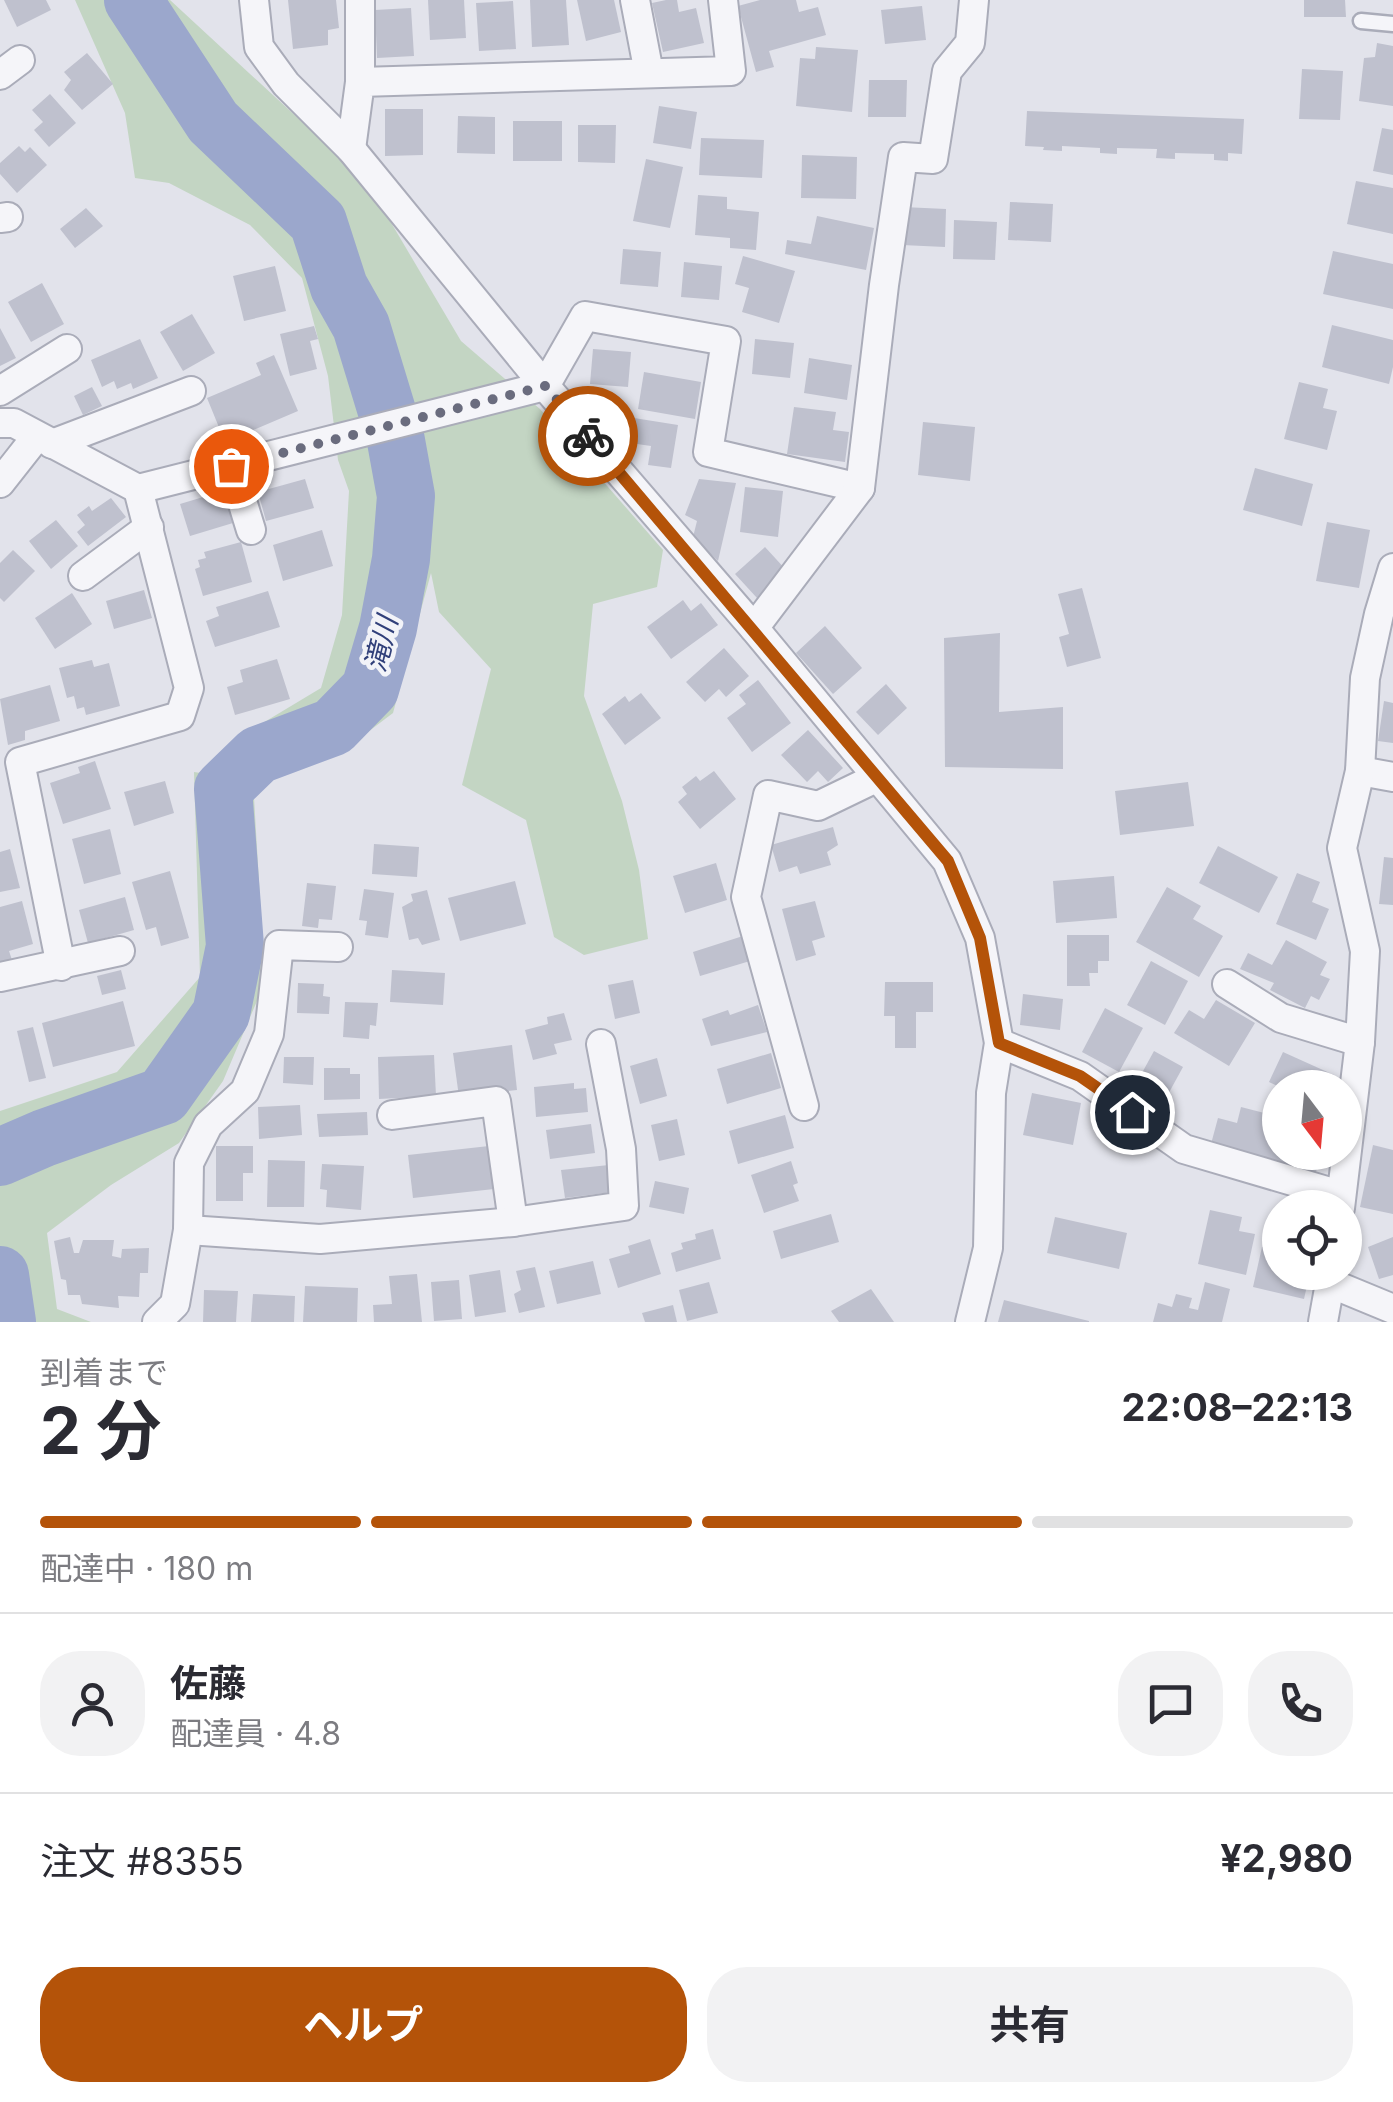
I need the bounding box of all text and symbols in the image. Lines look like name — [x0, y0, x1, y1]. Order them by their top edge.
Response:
courier — [538, 386, 638, 486]
icon: bike — [561, 409, 616, 464]
pin — [189, 424, 274, 509]
icon: bag — [204, 439, 259, 494]
water label: 滝川 — [358, 610, 405, 675]
pin — [1090, 1070, 1175, 1155]
north arrow — [1262, 1070, 1362, 1170]
map controls — [1262, 1070, 1362, 1290]
icon: home — [1105, 1085, 1160, 1140]
button: locate — [1262, 1190, 1362, 1290]
text: 到着まで — [40, 1353, 168, 1392]
text: 22:08–22:13 — [1122, 1384, 1353, 1430]
text: 2 分 — [40, 1391, 161, 1470]
text: 配達中 · 180 m — [40, 1549, 253, 1588]
button: person — [40, 1651, 145, 1756]
button: chat — [1118, 1651, 1223, 1756]
button: phone — [1248, 1651, 1353, 1756]
text: 佐藤 — [170, 1660, 246, 1706]
text: 配達員 · 4.8 — [170, 1714, 341, 1753]
text: ¥2,980 — [1220, 1835, 1353, 1881]
text: 注文 #8355 — [40, 1838, 244, 1884]
button: ヘルプ — [40, 1967, 687, 2082]
button: 共有 — [707, 1967, 1353, 2082]

